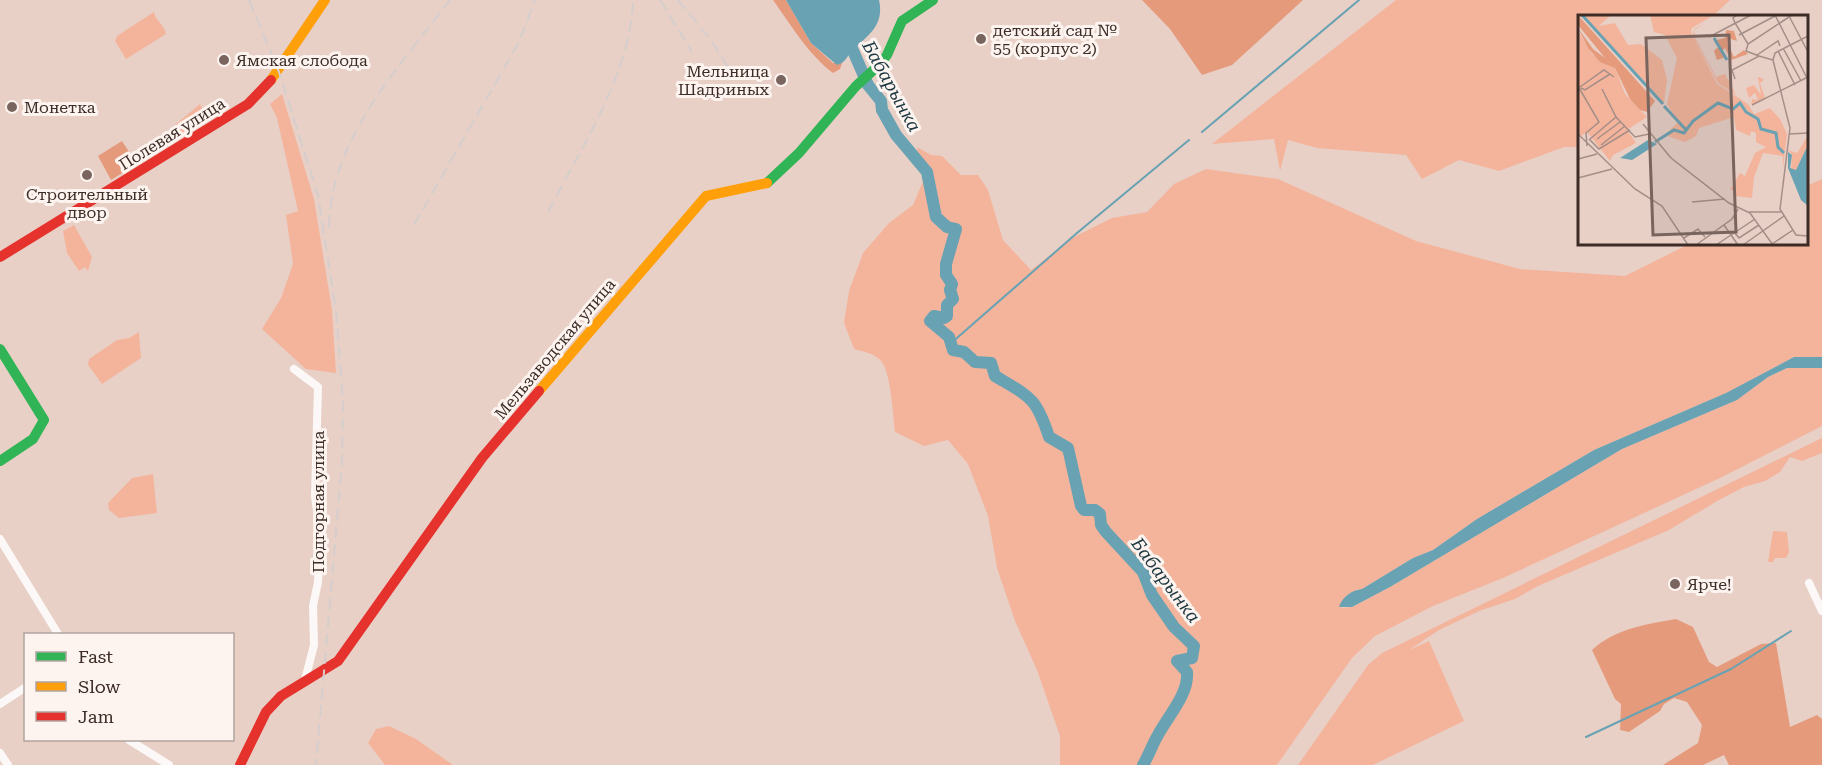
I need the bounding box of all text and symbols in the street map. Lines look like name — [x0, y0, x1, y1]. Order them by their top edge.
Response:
inset map — [1578, 15, 1807, 244]
place label: детский сад № 55 (корпус 2) — [993, 21, 1117, 58]
marker: детский сад № 55 (корпус 2) — [974, 32, 988, 46]
water label: Бабарынка — [858, 36, 926, 135]
place label: Ямская слобода — [236, 51, 368, 70]
marker: Ямская слобода — [217, 53, 231, 67]
place label: Мельница Шадриных — [678, 62, 770, 99]
marker: Мельница Шадриных — [774, 73, 788, 87]
street label: Полевая улица — [115, 94, 229, 174]
place label: Монетка — [24, 98, 96, 117]
marker: Монетка — [5, 100, 19, 114]
marker: Строительный двор — [80, 168, 94, 182]
place label: Строительный двор — [26, 185, 148, 222]
street label: Мельзаводская улица — [491, 275, 620, 423]
street label: Подгорная улица — [309, 431, 328, 573]
water label: Бабарынка — [1127, 533, 1205, 627]
place label: Ярче! — [1687, 575, 1731, 594]
marker: Ярче! — [1668, 577, 1682, 591]
legend — [24, 633, 234, 741]
text: Fast — [78, 646, 113, 667]
text: Slow — [78, 676, 120, 697]
text: Jam — [78, 706, 114, 727]

